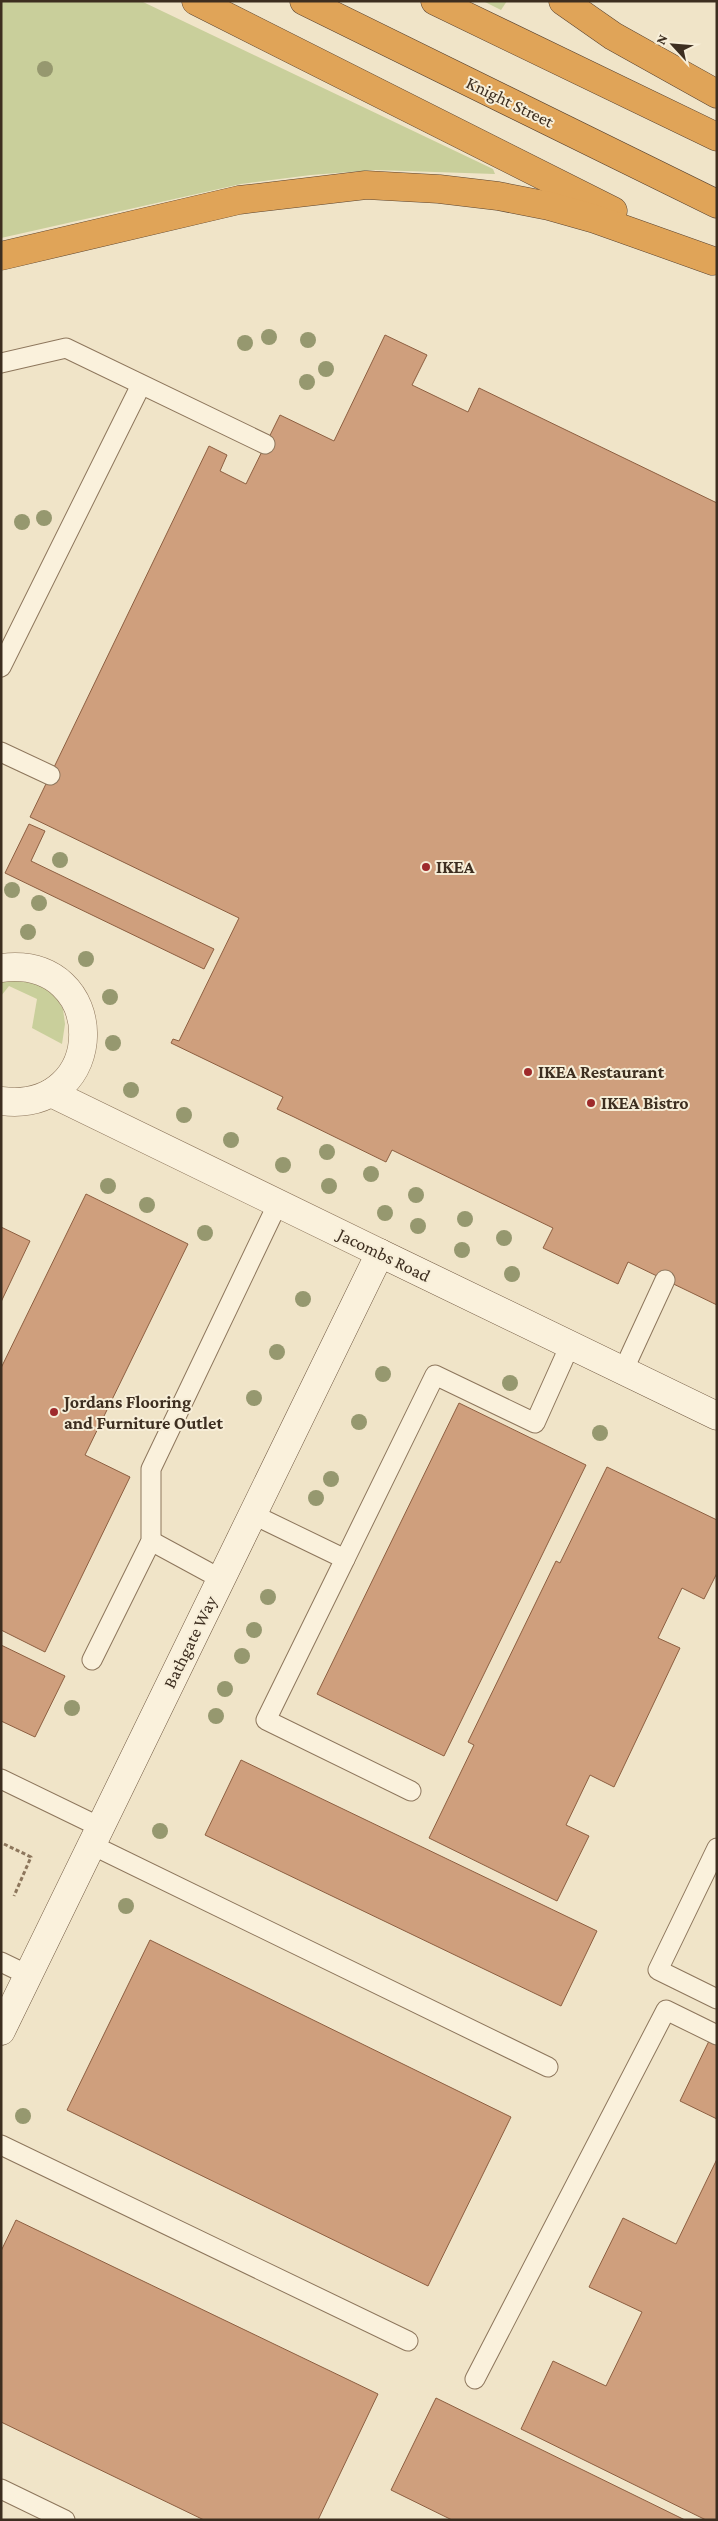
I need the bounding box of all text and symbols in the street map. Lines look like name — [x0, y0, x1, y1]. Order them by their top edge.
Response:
north arrow — [648, 20, 698, 70]
text: N — [652, 31, 671, 47]
street label: Knight Street — [463, 72, 558, 132]
place label: IKEA — [436, 857, 475, 877]
marker: IKEA — [420, 861, 432, 873]
place label: IKEA Restaurant — [538, 1062, 665, 1082]
marker: IKEA Restaurant — [522, 1066, 534, 1078]
place label: IKEA Bistro — [601, 1093, 689, 1113]
marker: IKEA Bistro — [585, 1097, 597, 1109]
street label: Jacombs Road — [333, 1223, 434, 1286]
place label: Jordans Flooring and Furniture Outlet — [62, 1392, 223, 1433]
marker: Jordans Flooring and Furniture Outlet — [48, 1406, 60, 1418]
street label: Bathgate Way — [159, 1592, 221, 1691]

